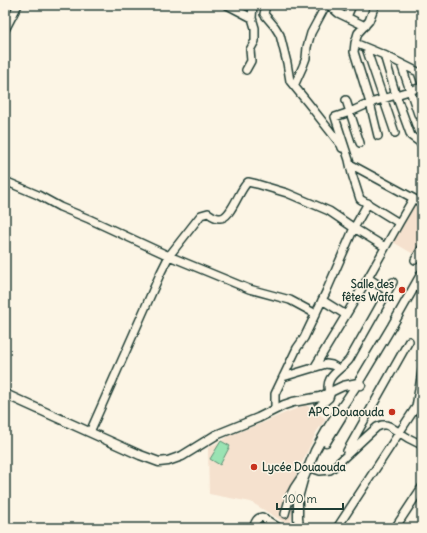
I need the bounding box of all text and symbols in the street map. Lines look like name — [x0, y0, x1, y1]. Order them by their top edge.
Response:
place label: Salle des fêtes Wafa — [341, 277, 395, 304]
marker: Salle des fêtes Wafa — [397, 285, 407, 295]
place label: APC Douaouda — [309, 405, 385, 419]
marker: APC Douaouda — [387, 407, 397, 417]
place label: Lycée Douaouda — [262, 460, 347, 475]
marker: Lycée Douaouda — [249, 462, 259, 472]
scale bar — [277, 485, 343, 511]
text: 100 m — [283, 491, 317, 506]

